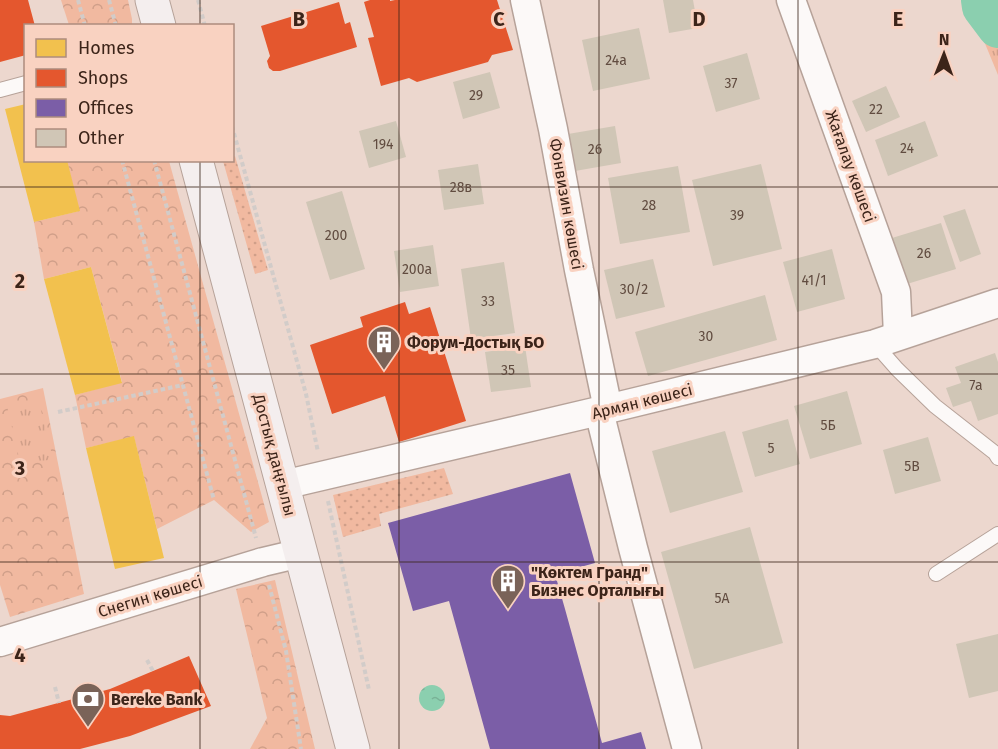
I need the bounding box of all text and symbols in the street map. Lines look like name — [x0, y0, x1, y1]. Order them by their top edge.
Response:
text: B — [293, 7, 305, 31]
text: C — [493, 7, 505, 31]
text: D — [692, 7, 706, 31]
text: E — [893, 7, 903, 31]
legend — [24, 24, 234, 162]
north arrow — [914, 24, 974, 84]
text: N — [939, 30, 950, 49]
text: Homes — [78, 37, 134, 59]
house number: 24а — [605, 52, 627, 69]
text: Shops — [78, 67, 128, 89]
house number: 37 — [724, 75, 738, 92]
house number: 29 — [469, 87, 483, 104]
text: Offices — [78, 97, 133, 119]
house number: 22 — [869, 101, 883, 118]
street label: Жағалау көшесі — [821, 108, 880, 225]
text: Other — [78, 127, 124, 149]
house number: 194 — [373, 136, 394, 153]
street label: Фонвизин көшесі — [546, 137, 587, 271]
house number: 24 — [900, 140, 915, 157]
house number: 26 — [588, 141, 602, 158]
house number: 28в — [450, 179, 472, 196]
house number: 28 — [642, 197, 657, 214]
house number: 39 — [730, 207, 744, 224]
house number: 200 — [325, 227, 347, 244]
house number: 26 — [917, 245, 931, 262]
house number: 200а — [402, 261, 432, 278]
text: 2 — [15, 269, 25, 293]
house number: 41/1 — [801, 272, 827, 289]
house number: 30/2 — [620, 281, 648, 298]
house number: 33 — [481, 293, 495, 310]
building icon: Форум-Достық БО — [366, 324, 402, 371]
house number: 30 — [699, 328, 714, 345]
place label: Форум-Достық БО — [407, 333, 544, 352]
house number: 35 — [501, 362, 515, 379]
house number: 7а — [969, 377, 983, 394]
street label: Армян көшесі — [590, 380, 694, 423]
street label: Достық даңғылы — [249, 391, 300, 518]
house number: 5Б — [820, 417, 836, 434]
house number: 5 — [767, 440, 775, 457]
text: 3 — [14, 456, 25, 480]
house number: 5В — [904, 458, 920, 475]
building icon: "Көктем Гранд" Бизнес Орталығы — [490, 563, 526, 610]
place label: "Көктем Гранд" Бизнес Орталығы — [531, 563, 664, 600]
street label: Снегин көшесі — [96, 572, 205, 621]
house number: 5А — [714, 590, 730, 607]
text: 4 — [14, 643, 26, 667]
bank icon: Bereke Bank — [70, 681, 106, 728]
place label: Bereke Bank — [111, 690, 203, 709]

